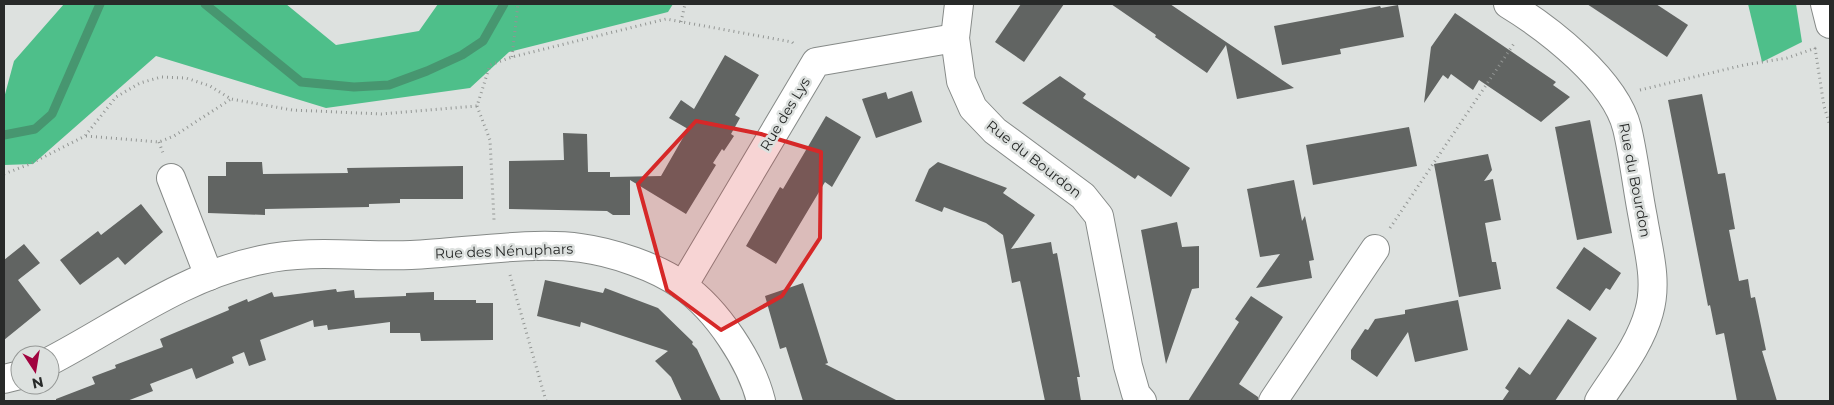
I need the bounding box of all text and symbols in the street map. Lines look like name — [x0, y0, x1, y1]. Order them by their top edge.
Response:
street label: Rue des Lys — [756, 74, 814, 154]
street label: Rue du Bourdon — [983, 116, 1085, 202]
street label: Rue du Bourdon — [1615, 121, 1655, 239]
street label: Rue des Nénuphars — [435, 240, 574, 262]
north arrow — [10, 345, 60, 395]
text: N — [30, 373, 45, 393]

